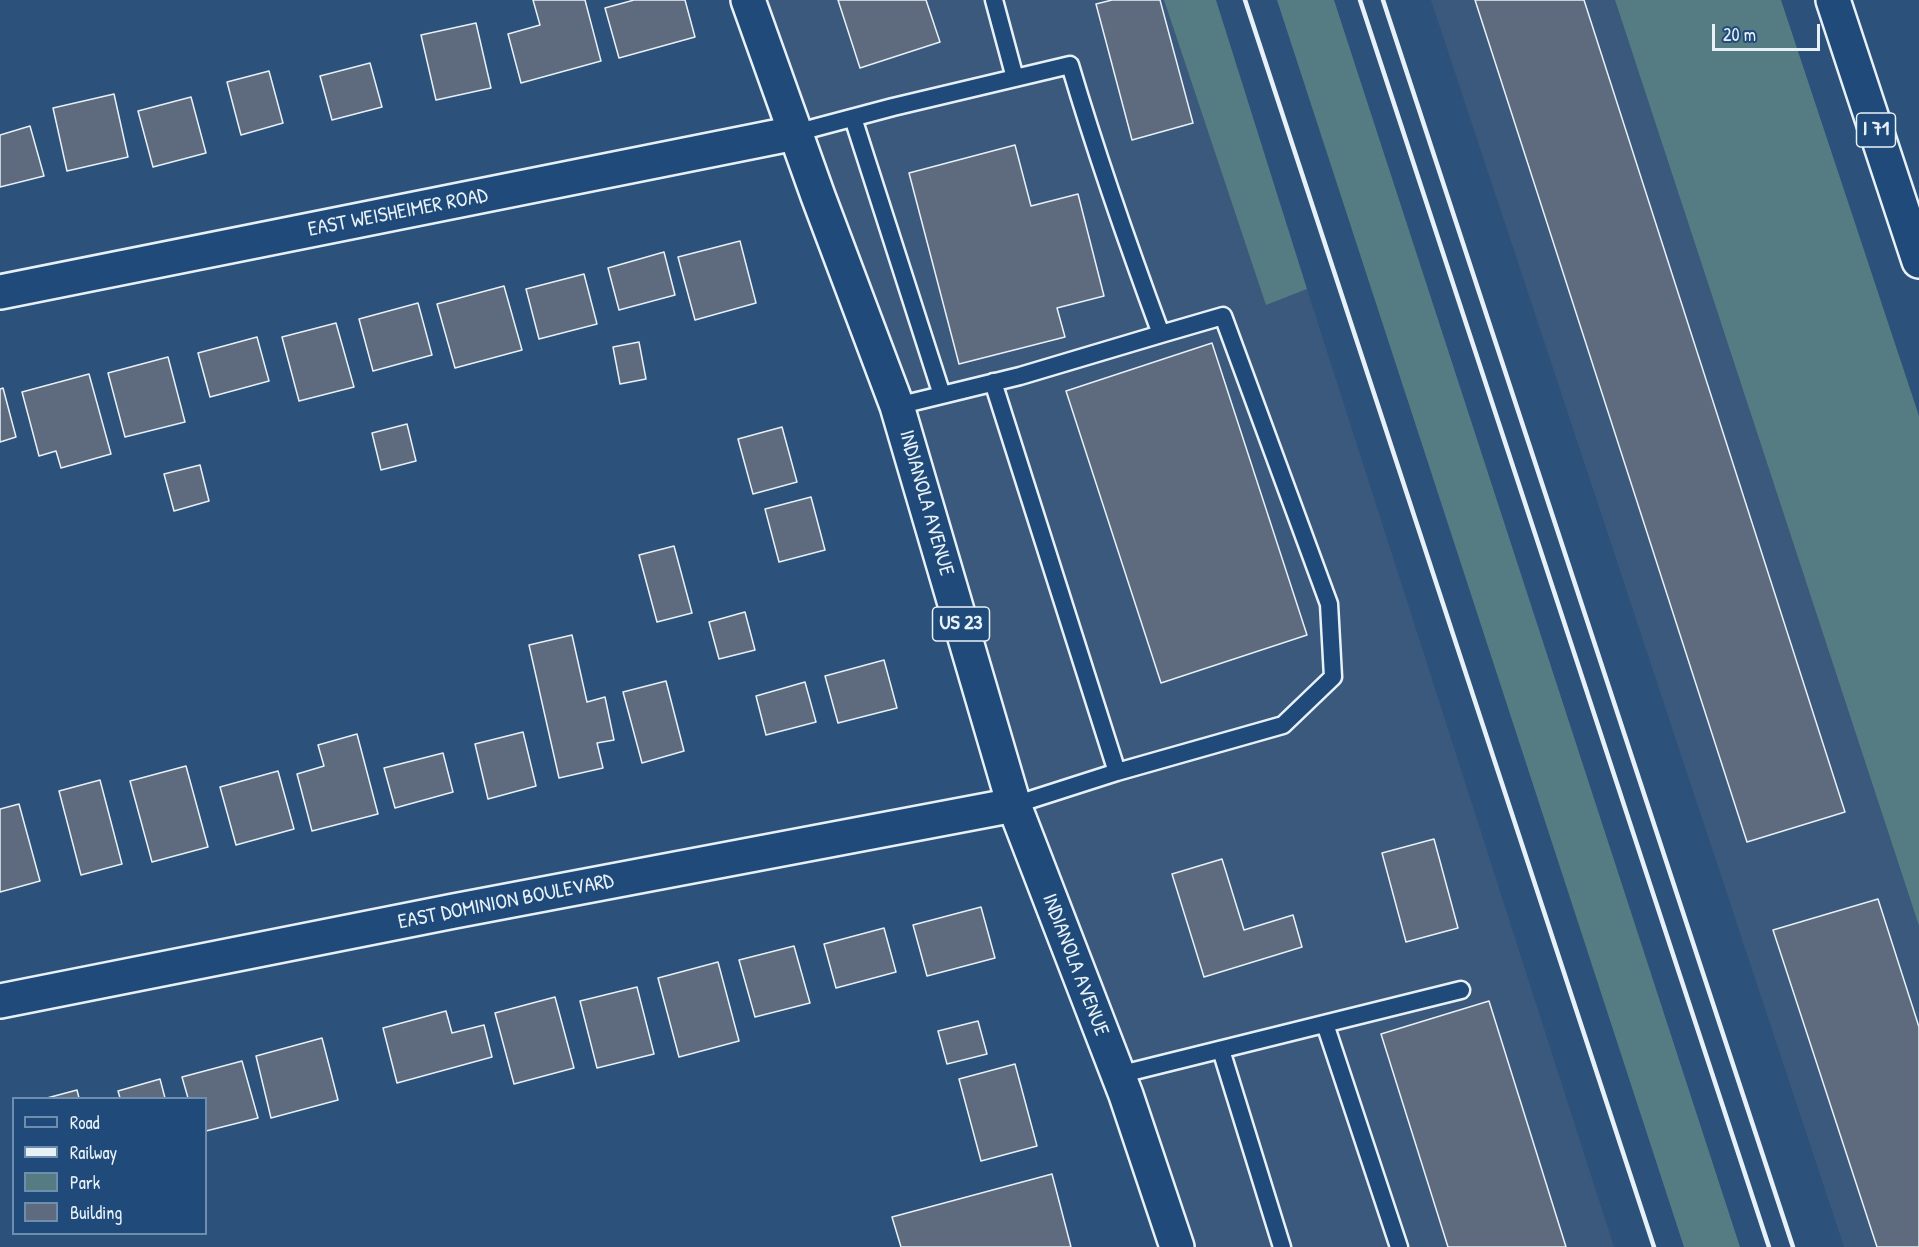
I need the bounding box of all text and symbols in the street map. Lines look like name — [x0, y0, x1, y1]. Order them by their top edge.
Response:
scale bar — [1715, 12, 1823, 50]
text: 20 m — [1723, 22, 1756, 47]
road number: I 71 — [1856, 113, 1896, 147]
street label: EAST WEISHEIMER ROAD — [306, 183, 490, 243]
street label: INDIANOLA AVENUE — [893, 427, 959, 579]
road number: US 23 — [932, 607, 990, 641]
street label: EAST DOMINION BOULEVARD — [396, 869, 616, 935]
street label: INDIANOLA AVENUE — [1036, 890, 1114, 1040]
legend — [12, 1097, 207, 1235]
text: Road — [70, 1110, 100, 1135]
text: Railway — [70, 1140, 117, 1165]
text: Park — [70, 1170, 100, 1195]
text: Building — [70, 1200, 122, 1225]

